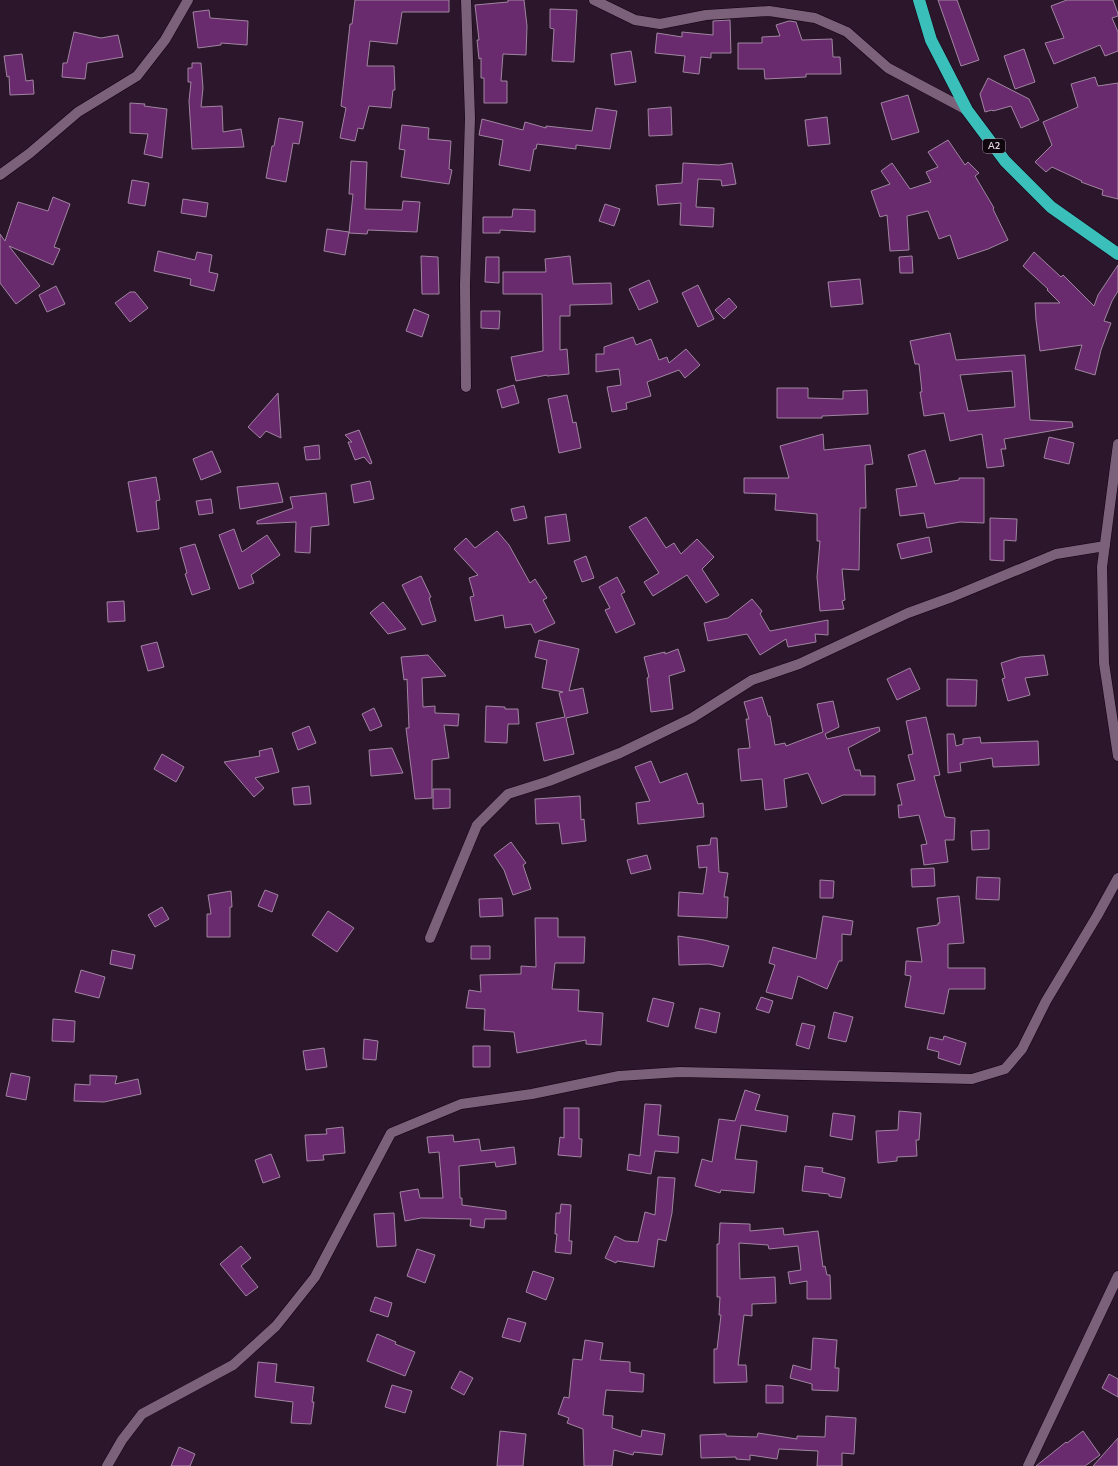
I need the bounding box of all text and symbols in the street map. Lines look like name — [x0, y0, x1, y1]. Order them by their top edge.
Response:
road number: A2 — [983, 139, 1005, 153]

